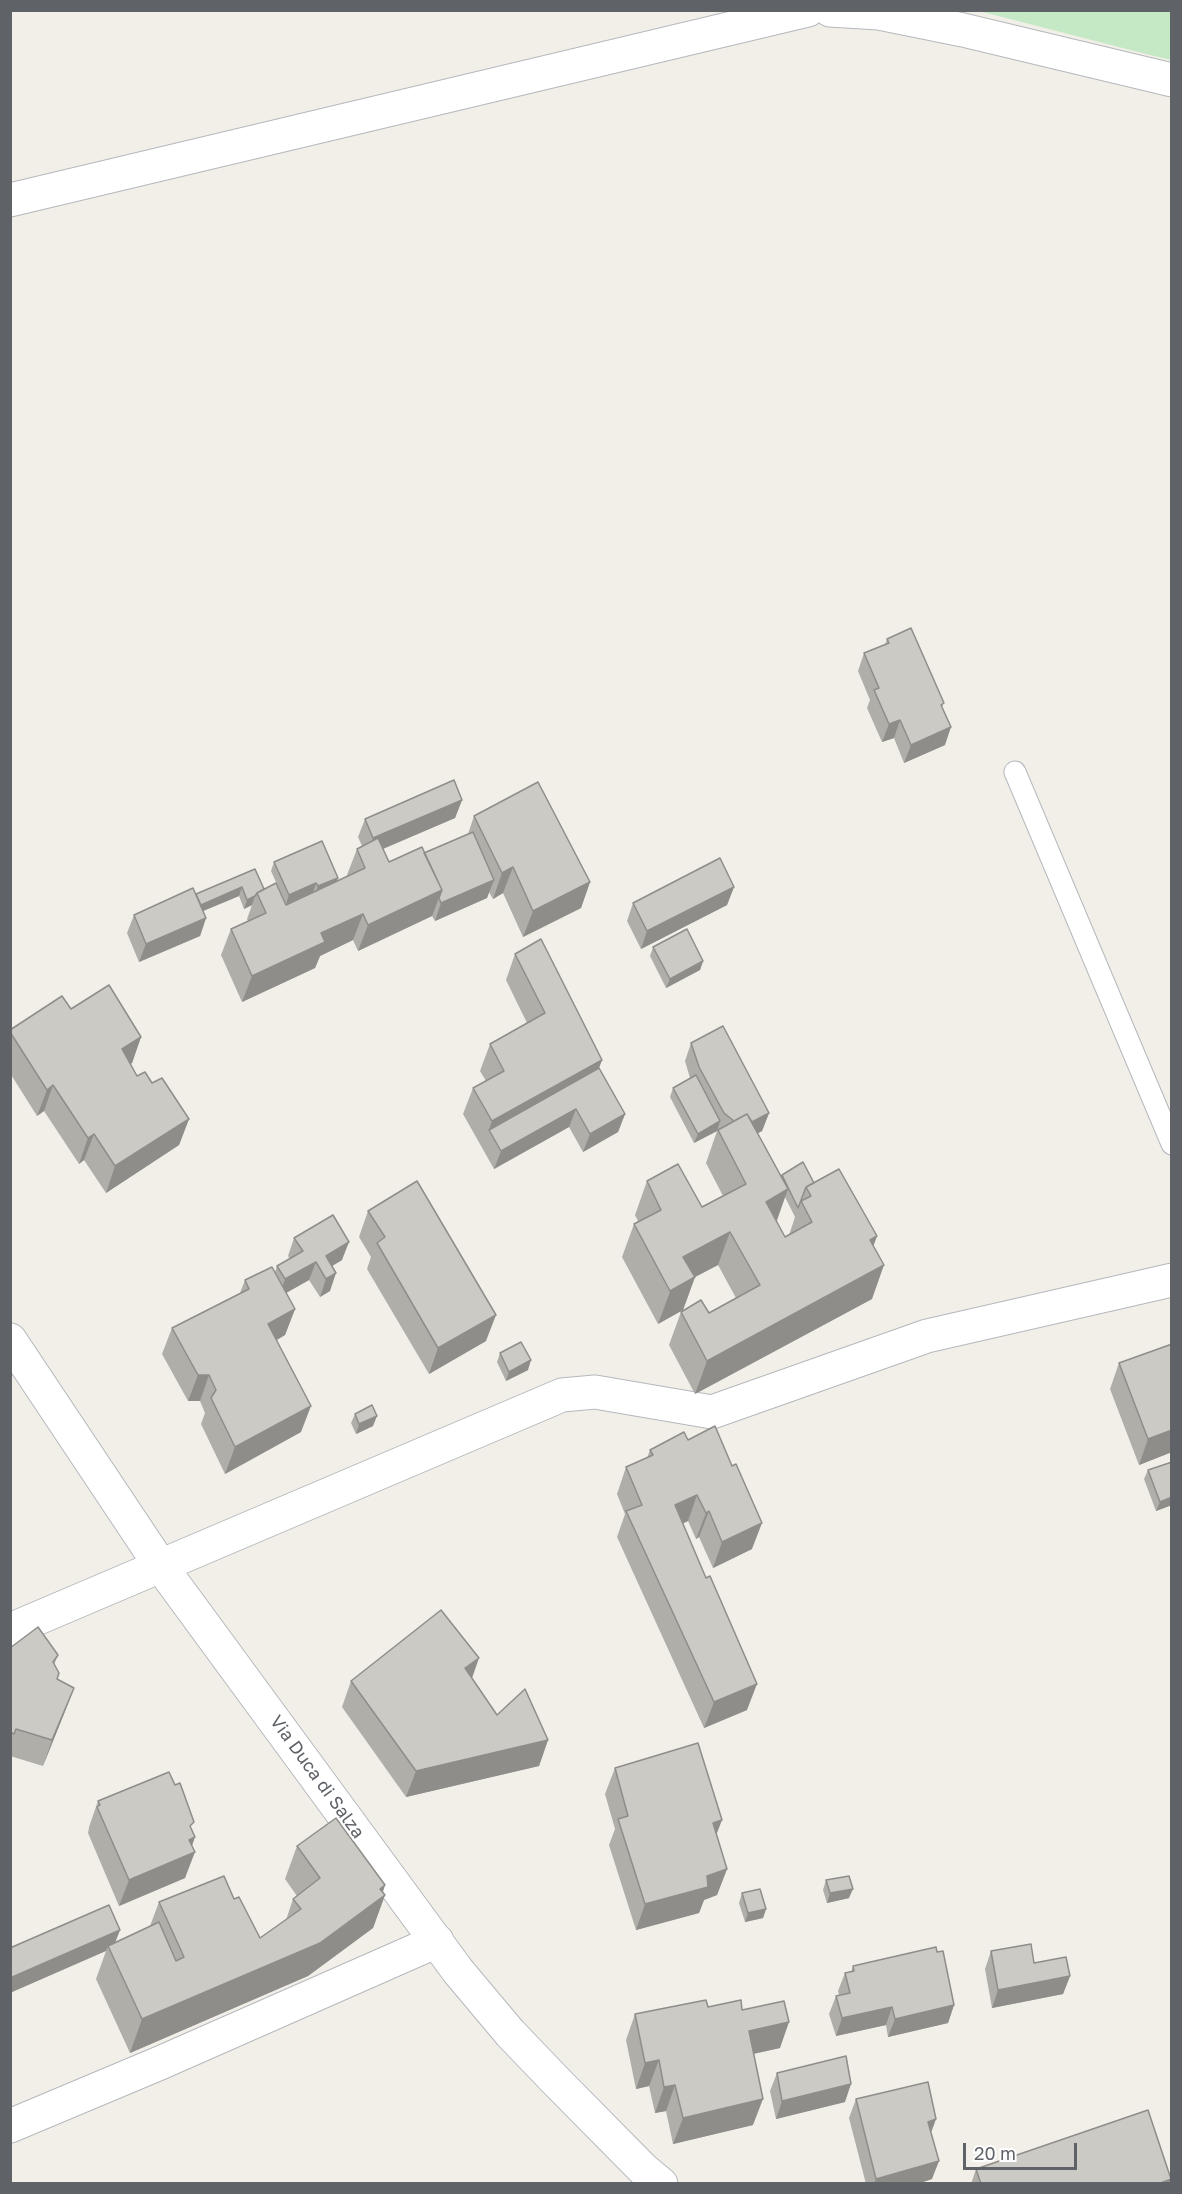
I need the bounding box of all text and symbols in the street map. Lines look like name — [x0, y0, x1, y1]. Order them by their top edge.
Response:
street label: Via Duca di Salza — [265, 1711, 369, 1843]
scale bar — [966, 2131, 1080, 2169]
text: 20 m — [974, 2142, 1016, 2164]

